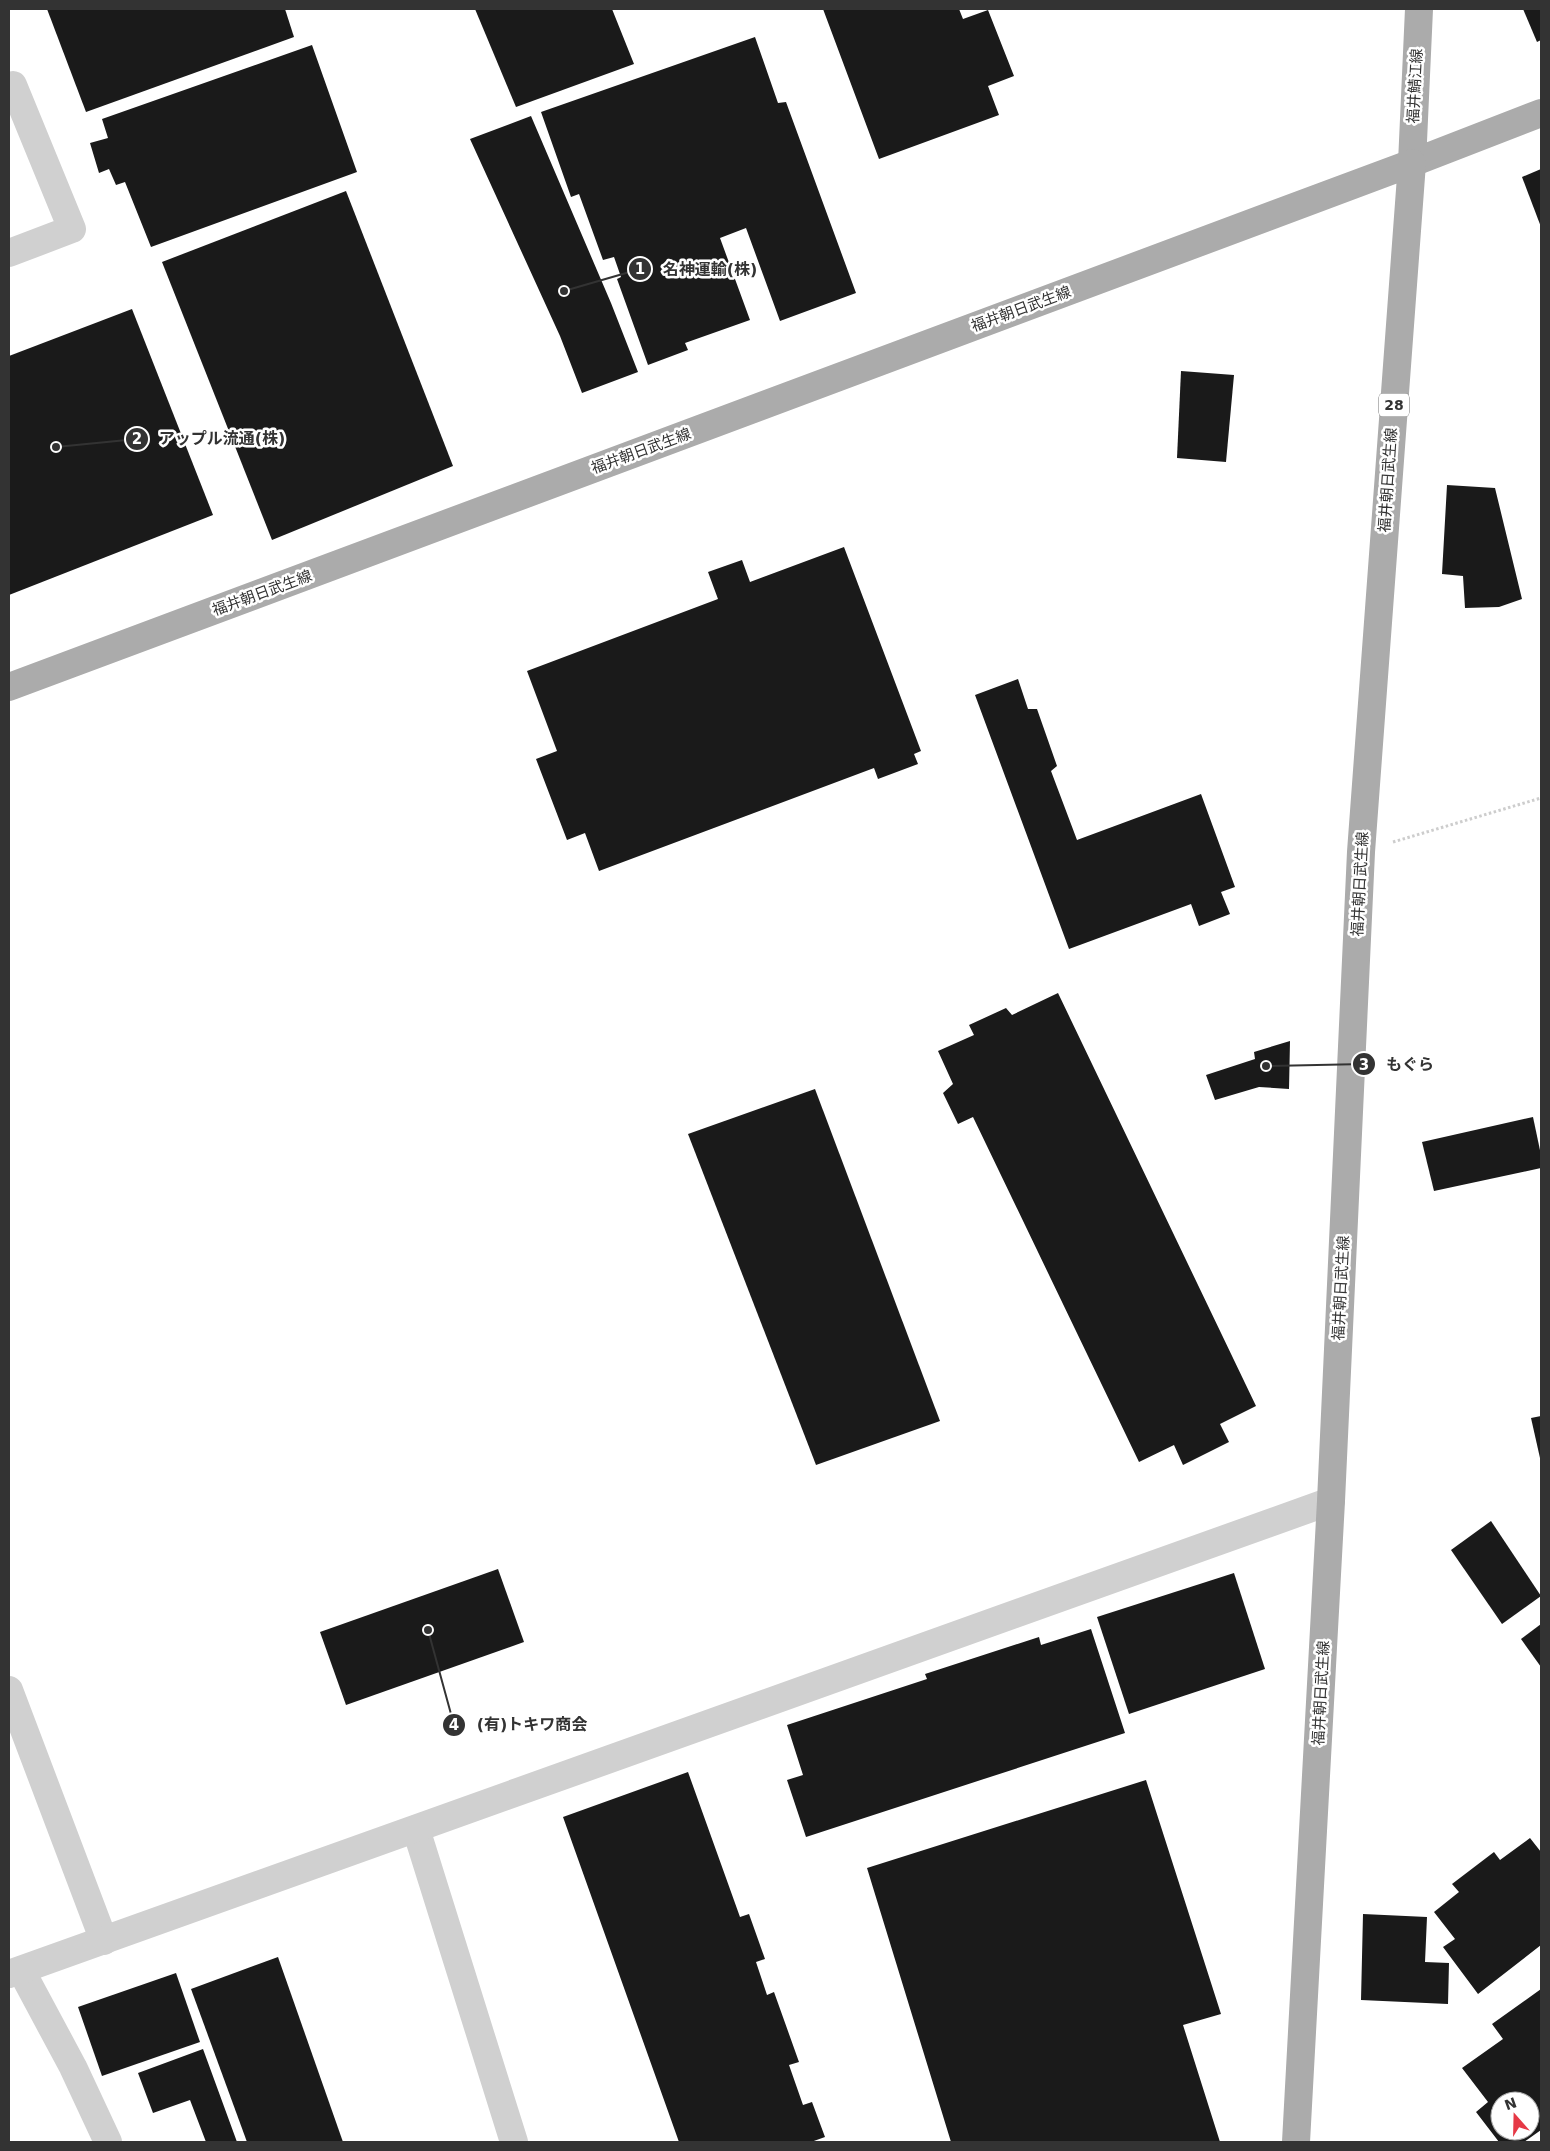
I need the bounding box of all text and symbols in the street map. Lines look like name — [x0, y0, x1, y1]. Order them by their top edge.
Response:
street label: 福井鯖江線 — [1404, 48, 1426, 124]
callout: 名神運輸(株) — [627, 254, 767, 285]
text: 1 — [635, 260, 645, 278]
text: 名神運輸(株) — [663, 260, 757, 279]
street label: 福井朝日武生線 — [969, 283, 1073, 335]
road number: 28 — [1379, 394, 1409, 416]
callout: アップル流通(株) — [124, 423, 296, 454]
street label: 福井朝日武生線 — [589, 425, 693, 477]
street label: 福井朝日武生線 — [1375, 427, 1401, 533]
text: アップル流通(株) — [159, 429, 285, 448]
text: 2 — [132, 430, 142, 448]
street label: 福井朝日武生線 — [210, 567, 314, 619]
street label: 福井朝日武生線 — [1348, 831, 1372, 937]
callout: もぐら — [1351, 1049, 1444, 1080]
text: もぐら — [1386, 1055, 1434, 1074]
text: 3 — [1359, 1056, 1369, 1074]
street label: 福井朝日武生線 — [1329, 1235, 1353, 1341]
street label: 福井朝日武生線 — [1309, 1640, 1333, 1746]
callout: (有)トキワ商会 — [441, 1709, 597, 1740]
text: (有)トキワ商会 — [477, 1715, 587, 1734]
text: 4 — [449, 1716, 459, 1734]
north arrow — [1490, 2091, 1540, 2141]
text: N — [1502, 2094, 1519, 2113]

